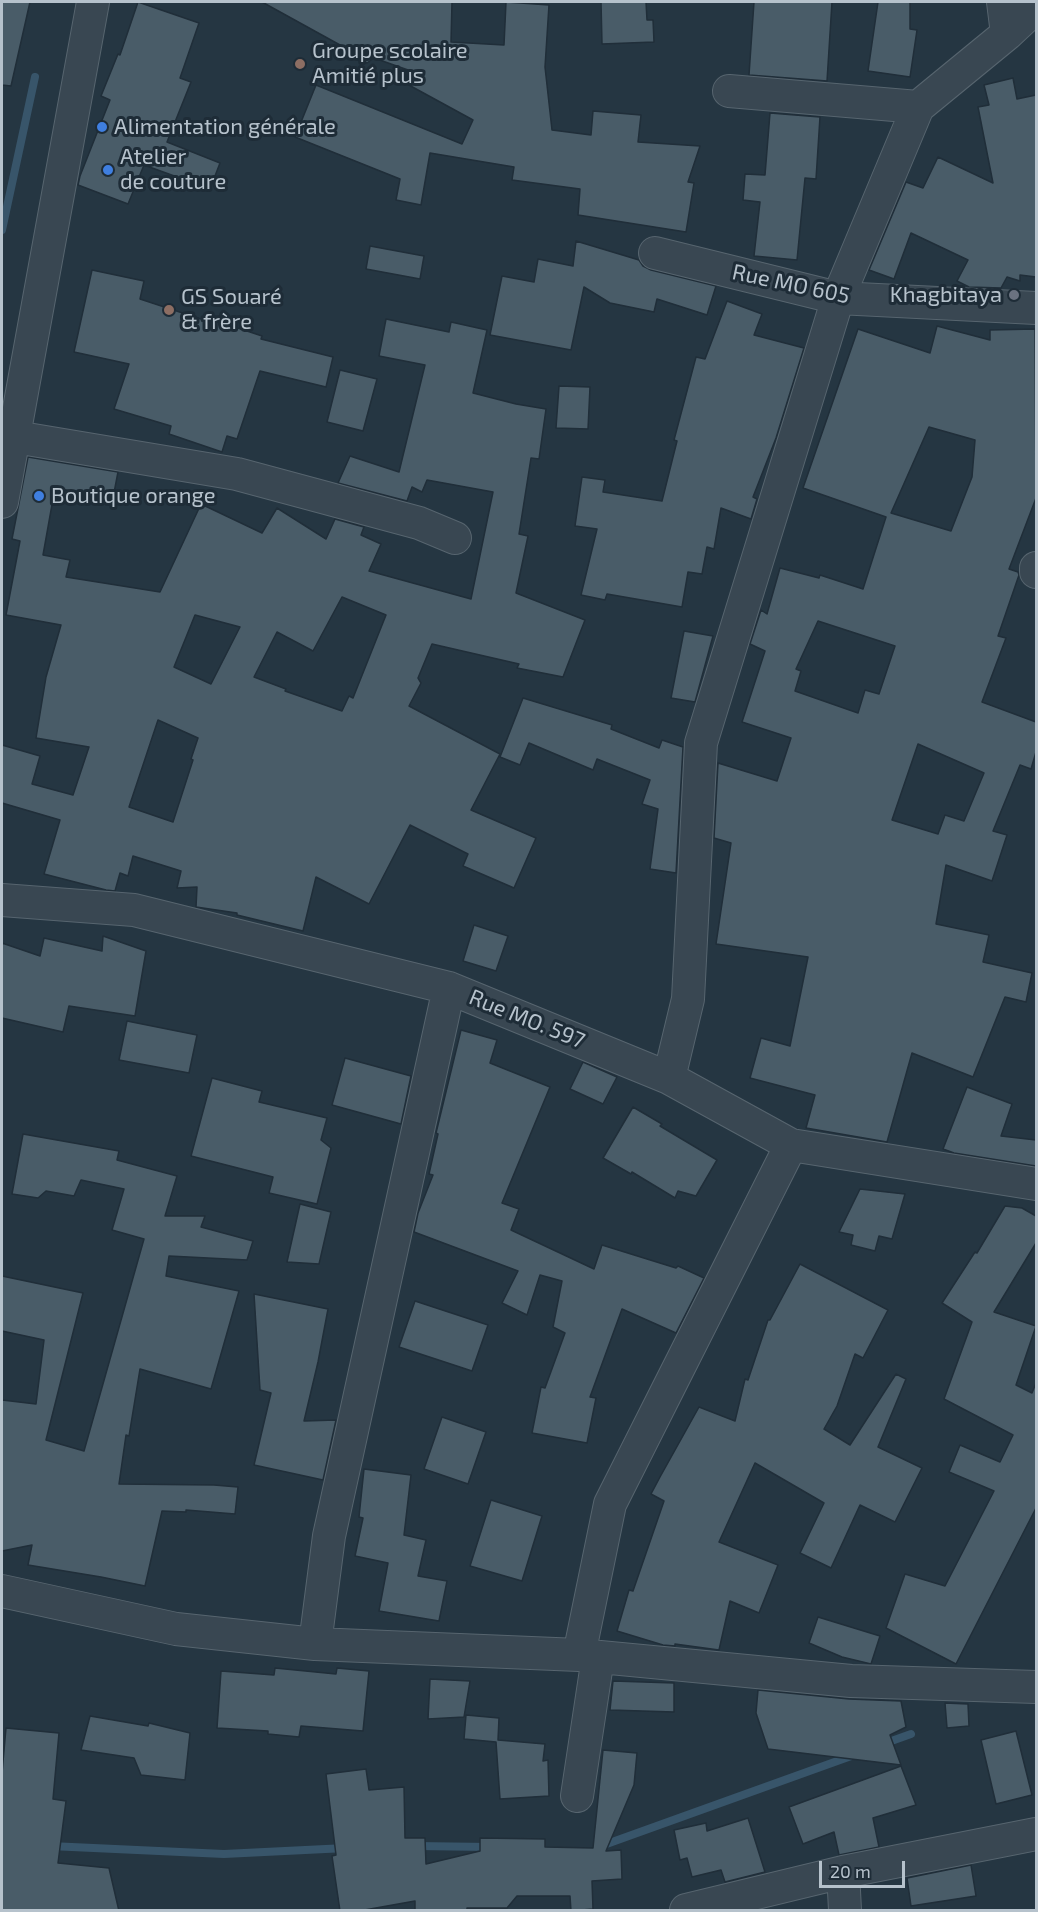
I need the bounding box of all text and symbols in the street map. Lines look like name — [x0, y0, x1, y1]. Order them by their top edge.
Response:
place label: Groupe scolaire Amitié plus — [312, 38, 468, 90]
marker: Groupe scolaire Amitié plus — [293, 57, 307, 71]
place label: Alimentation générale — [114, 114, 336, 140]
marker: Alimentation générale — [95, 120, 109, 134]
place label: Atelier de couture — [120, 144, 226, 196]
marker: Atelier de couture — [101, 163, 115, 177]
street label: Rue MO 605 — [730, 259, 852, 309]
place label: Khagbitaya — [890, 282, 1002, 308]
place label: GS Souaré & frère — [181, 284, 282, 336]
marker: Khagbitaya — [1007, 288, 1021, 302]
marker: GS Souaré & frère — [162, 303, 176, 317]
place label: Boutique orange — [51, 483, 215, 509]
marker: Boutique orange — [32, 489, 46, 503]
street label: Rue MO. 597 — [465, 984, 589, 1054]
scale bar — [822, 1849, 908, 1887]
text: 20 m — [830, 1860, 871, 1882]

